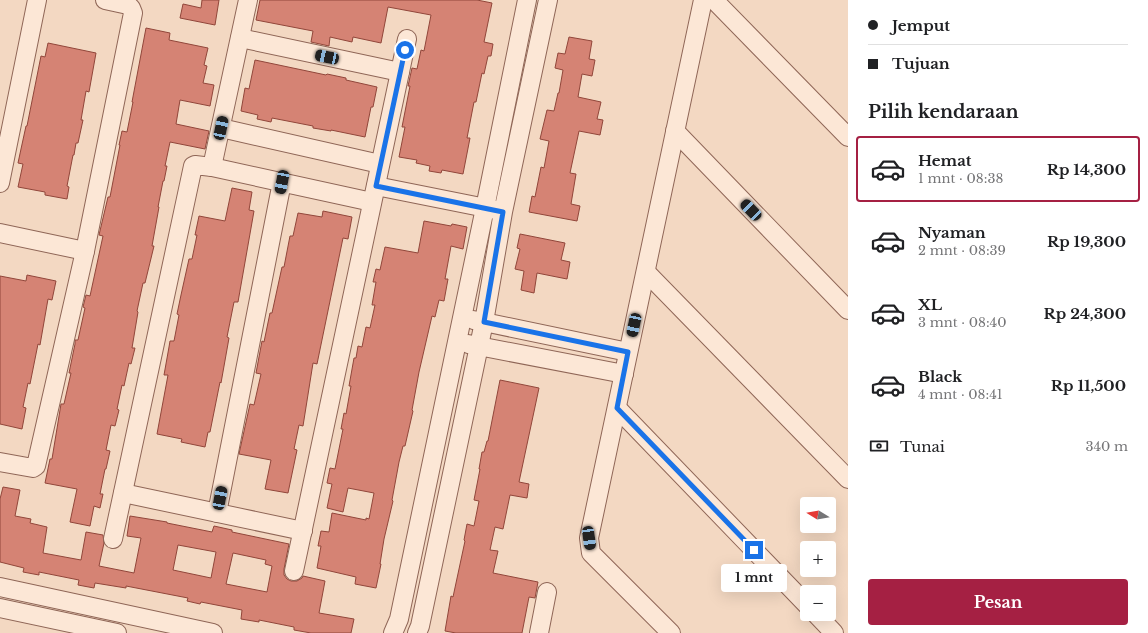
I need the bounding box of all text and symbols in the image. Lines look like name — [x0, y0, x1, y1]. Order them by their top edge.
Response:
text: Jemput — [892, 16, 950, 35]
route start — [396, 41, 414, 59]
car — [314, 49, 340, 65]
text: Tujuan — [892, 54, 950, 73]
text: Pilih kendaraan — [868, 101, 1019, 123]
car — [213, 115, 229, 141]
icon: car — [870, 151, 906, 187]
text: Hemat — [918, 151, 972, 170]
text: Rp 14,300 — [1047, 160, 1126, 179]
car — [274, 169, 290, 195]
text: 1 mnt · 08:38 — [918, 170, 1003, 187]
car — [738, 197, 764, 223]
icon: car — [870, 223, 906, 259]
text: Nyaman — [918, 223, 986, 242]
text: Rp 19,300 — [1047, 232, 1126, 251]
text: 2 mnt · 08:39 — [918, 242, 1006, 259]
icon: car — [870, 295, 906, 331]
text: XL — [918, 295, 942, 314]
text: Rp 24,300 — [1043, 304, 1126, 323]
car — [626, 312, 642, 338]
text: 3 mnt · 08:40 — [918, 314, 1006, 331]
icon: car — [870, 367, 906, 403]
text: Black — [918, 367, 962, 386]
text: Rp 11,500 — [1051, 376, 1126, 395]
text: 4 mnt · 08:41 — [918, 386, 1003, 403]
icon: cash — [868, 435, 890, 457]
text: Tunai — [900, 437, 945, 456]
text: 340 m — [1085, 438, 1128, 455]
car — [212, 485, 228, 511]
north arrow — [800, 497, 836, 533]
map controls — [800, 497, 836, 621]
car — [581, 525, 597, 551]
route end — [745, 541, 763, 559]
button: + — [800, 541, 836, 577]
callout: 1 mnt — [721, 564, 787, 592]
text: 1 mnt — [735, 569, 773, 586]
button: Pesan — [868, 579, 1128, 625]
button: − — [800, 585, 836, 621]

